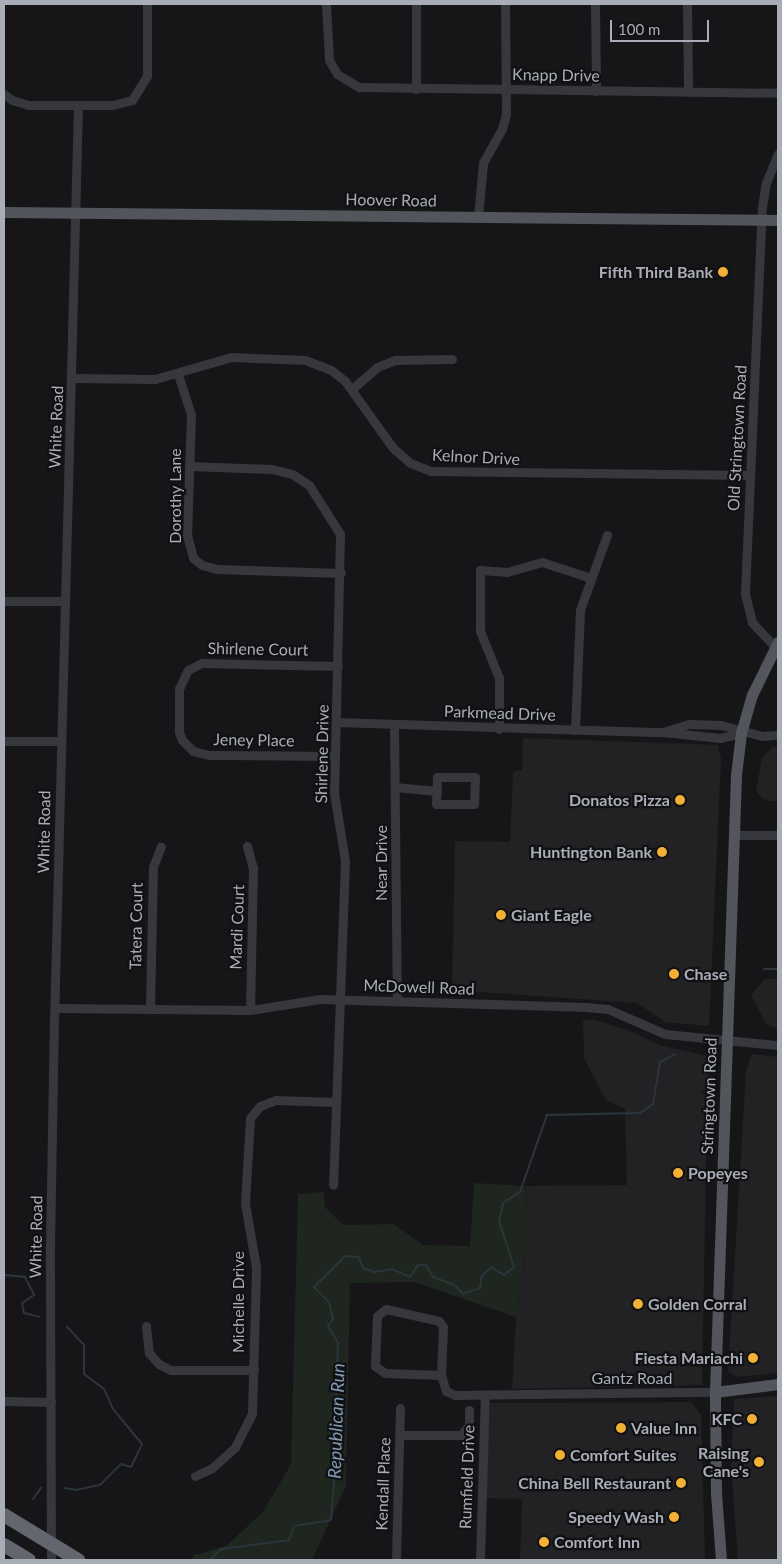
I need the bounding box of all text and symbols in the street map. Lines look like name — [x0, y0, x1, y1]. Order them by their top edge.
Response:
scale bar — [612, 10, 711, 42]
text: 100 m — [618, 20, 660, 38]
street label: Knapp Drive — [512, 65, 600, 85]
street label: Hoover Road — [345, 190, 437, 210]
place label: Fifth Third Bank — [598, 262, 713, 282]
marker: Fifth Third Bank — [717, 266, 729, 278]
street label: Old Stringtown Road — [724, 365, 750, 511]
street label: White Road — [45, 385, 67, 469]
street label: Kelnor Drive — [431, 445, 521, 469]
street label: Dorothy Lane — [165, 448, 185, 544]
street label: Shirlene Court — [207, 639, 309, 659]
street label: Parkmead Drive — [444, 701, 556, 725]
street label: Shirlene Drive — [312, 704, 332, 804]
street label: Jeney Place — [213, 730, 295, 750]
street label: White Road — [34, 790, 54, 874]
place label: Donatos Pizza — [569, 790, 670, 810]
marker: Donatos Pizza — [674, 794, 686, 806]
street label: Near Drive — [371, 825, 391, 901]
place label: Huntington Bank — [530, 842, 652, 862]
marker: Huntington Bank — [656, 846, 668, 858]
street label: Tatera Court — [126, 882, 146, 970]
street label: Mardi Court — [226, 884, 248, 970]
place label: Giant Eagle — [511, 905, 592, 925]
marker: Giant Eagle — [495, 909, 507, 921]
place label: Chase — [684, 964, 727, 984]
marker: Chase — [668, 968, 680, 980]
street label: McDowell Road — [363, 975, 475, 999]
street label: Stringtown Road — [697, 1037, 721, 1155]
place label: Popeyes — [688, 1163, 748, 1183]
marker: Popeyes — [672, 1167, 684, 1179]
street label: White Road — [26, 1195, 46, 1279]
street label: Michelle Drive — [228, 1251, 248, 1353]
place label: Golden Corral — [648, 1294, 747, 1314]
marker: Golden Corral — [632, 1298, 644, 1310]
place label: Fiesta Mariachi — [634, 1348, 743, 1368]
marker: Fiesta Mariachi — [747, 1352, 759, 1364]
water label: Republican Run — [323, 1363, 349, 1479]
street label: Gantz Road — [592, 1368, 672, 1388]
place label: KFC — [711, 1409, 742, 1429]
marker: KFC — [746, 1413, 758, 1425]
place label: Value Inn — [631, 1418, 697, 1438]
marker: Value Inn — [615, 1422, 627, 1434]
street label: Rumfield Drive — [456, 1425, 478, 1529]
street label: Kendall Place — [372, 1437, 394, 1531]
place label: Raising Cane's — [698, 1443, 749, 1481]
place label: Comfort Suites — [570, 1445, 677, 1465]
marker: Comfort Suites — [554, 1449, 566, 1461]
marker: Raising Cane's — [753, 1456, 765, 1468]
place label: China Bell Restaurant — [518, 1473, 671, 1493]
marker: China Bell Restaurant — [675, 1477, 687, 1489]
place label: Speedy Wash — [568, 1507, 664, 1527]
marker: Speedy Wash — [668, 1511, 680, 1523]
place label: Comfort Inn — [554, 1532, 640, 1552]
marker: Comfort Inn — [538, 1536, 550, 1548]

